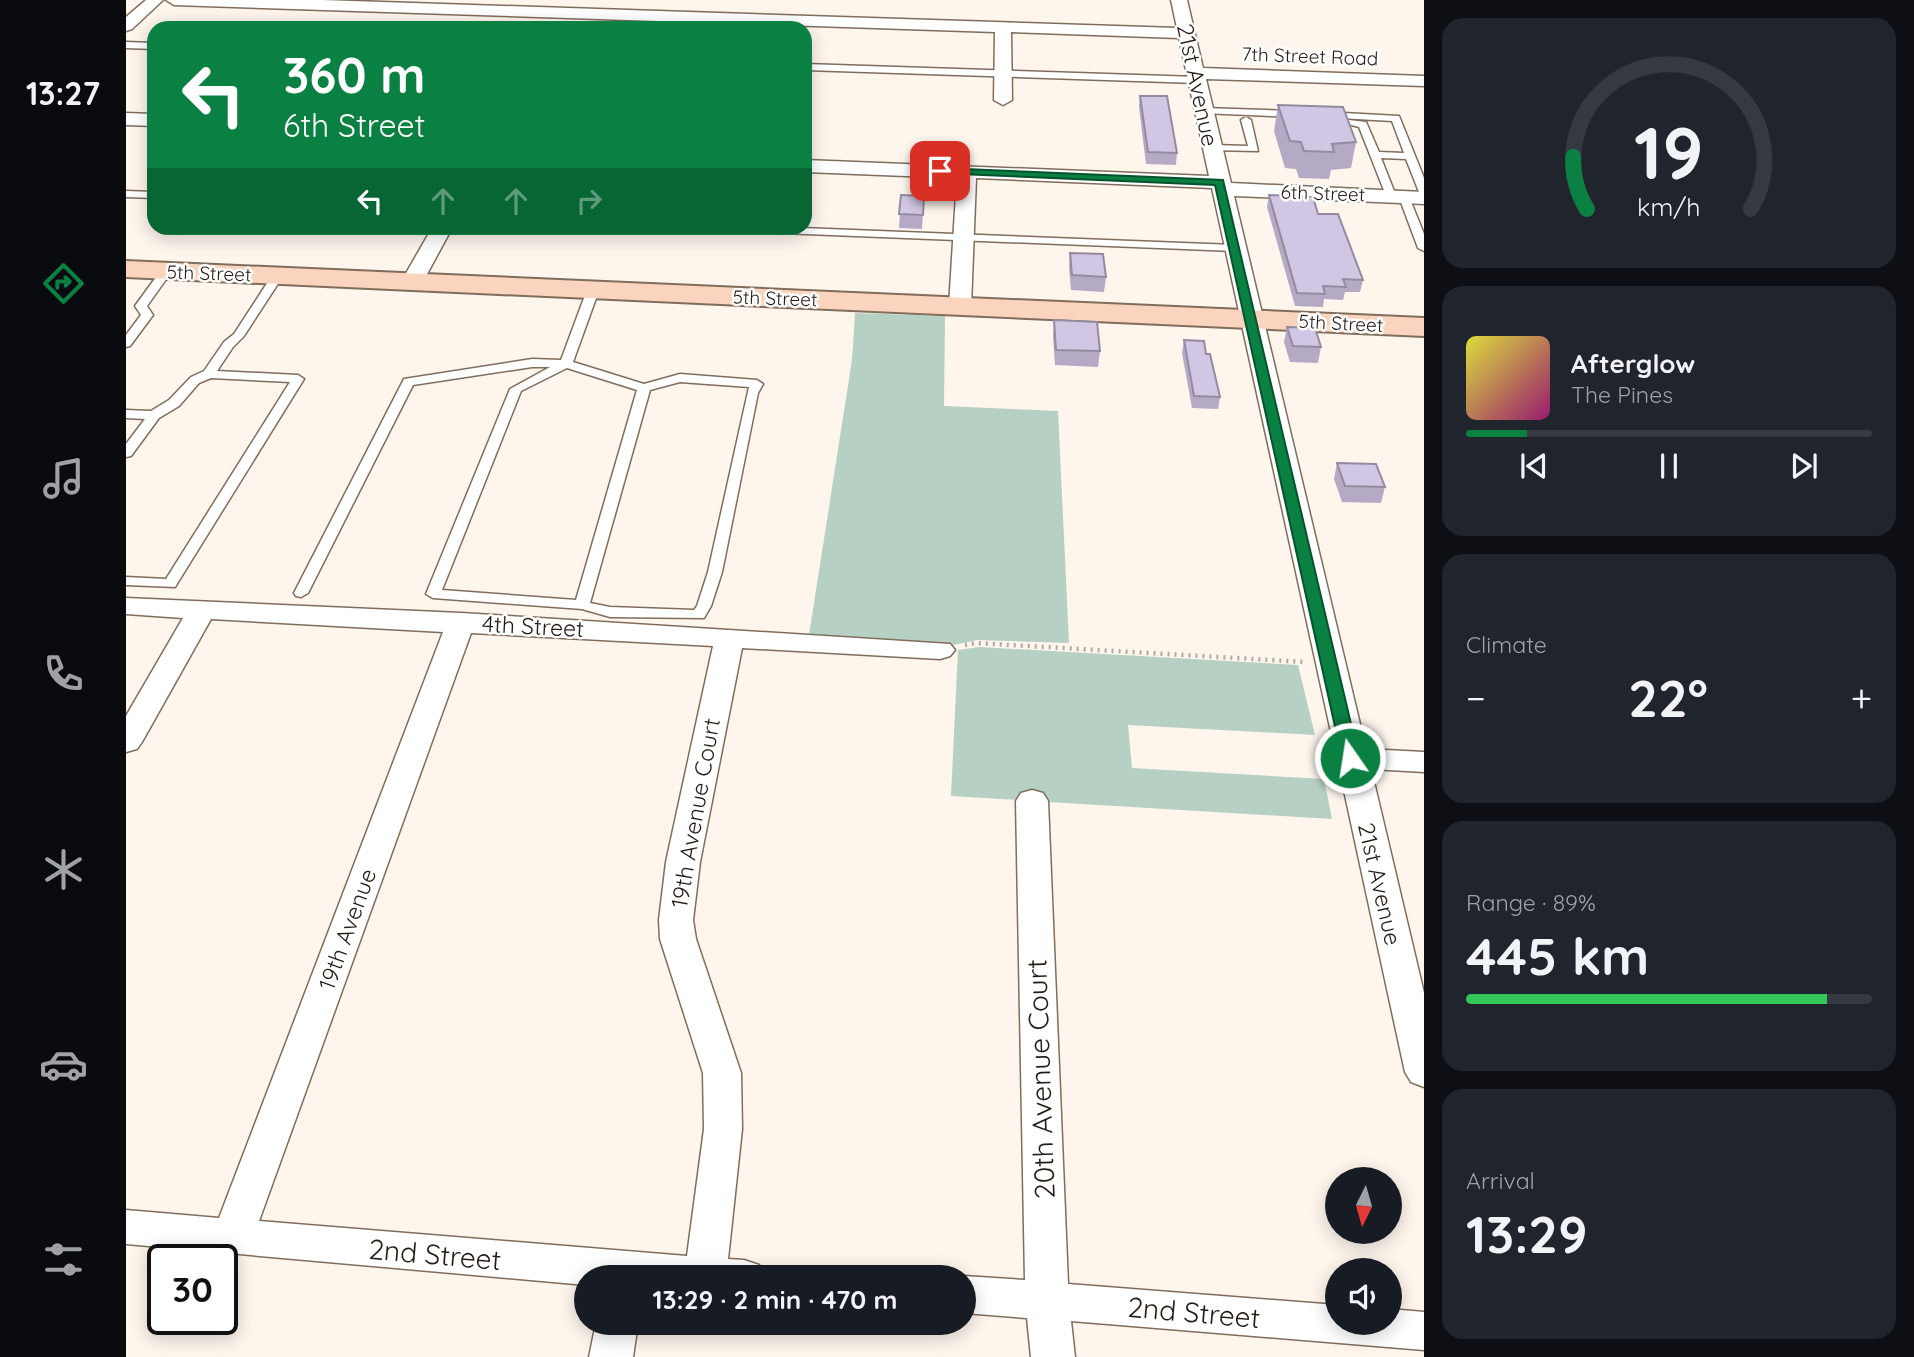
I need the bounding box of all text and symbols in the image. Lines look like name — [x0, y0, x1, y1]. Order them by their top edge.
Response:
street label: 21st Avenue — [1171, 21, 1225, 149]
street label: 7th Street Road — [1241, 42, 1379, 70]
text: 360 m — [283, 44, 425, 105]
icon: left — [168, 49, 259, 140]
text: 13:27 — [26, 73, 100, 113]
text: 6th Street — [283, 105, 425, 145]
text: 19 — [1634, 106, 1704, 197]
pin — [910, 141, 970, 201]
icon: arrive — [921, 152, 959, 190]
street label: 6th Street — [1280, 180, 1366, 206]
icon: left — [351, 182, 389, 220]
icon: ahead — [424, 182, 462, 220]
icon: ahead — [497, 182, 535, 220]
icon: right — [570, 182, 608, 220]
text: km/h — [1637, 191, 1701, 222]
icon: directions — [39, 259, 88, 308]
street label: 5th Street — [166, 260, 252, 286]
street label: 5th Street — [732, 285, 818, 311]
street label: 5th Street — [1298, 309, 1384, 337]
text: Afterglow — [1571, 347, 1695, 380]
text: The Pines — [1571, 380, 1673, 409]
icon: previous — [1515, 447, 1553, 485]
icon: pause — [1650, 447, 1688, 485]
icon: next — [1785, 447, 1823, 485]
icon: music — [39, 454, 88, 503]
street label: 4th Street — [481, 609, 585, 643]
text: Climate — [1466, 630, 1547, 659]
icon: phone — [39, 649, 88, 698]
text: 22° — [1628, 665, 1708, 730]
text: − — [1466, 674, 1486, 722]
text: + — [1851, 674, 1872, 722]
street label: 19th Avenue Court — [664, 716, 726, 910]
position arrow — [1313, 721, 1387, 795]
street label: 21st Avenue — [1352, 820, 1408, 948]
icon: climate — [39, 845, 88, 894]
street label: 19th Avenue — [312, 864, 382, 994]
text: Range · 89% — [1466, 888, 1596, 917]
text: 445 km — [1466, 923, 1649, 988]
street label: 20th Avenue Court — [1018, 958, 1062, 1200]
icon: car — [39, 1040, 88, 1089]
text: Arrival — [1466, 1166, 1535, 1195]
north arrow — [1325, 1167, 1402, 1244]
map controls — [1325, 1167, 1402, 1335]
text: 13:29 — [1466, 1201, 1587, 1266]
street label: 2nd Street — [367, 1231, 503, 1277]
icon: filters — [39, 1235, 88, 1284]
speed limit sign: 30 — [147, 1244, 238, 1335]
button: sound — [1325, 1258, 1402, 1335]
text: 13:29 · 2 min · 470 m — [652, 1283, 898, 1316]
street label: 2nd Street — [1126, 1289, 1262, 1335]

